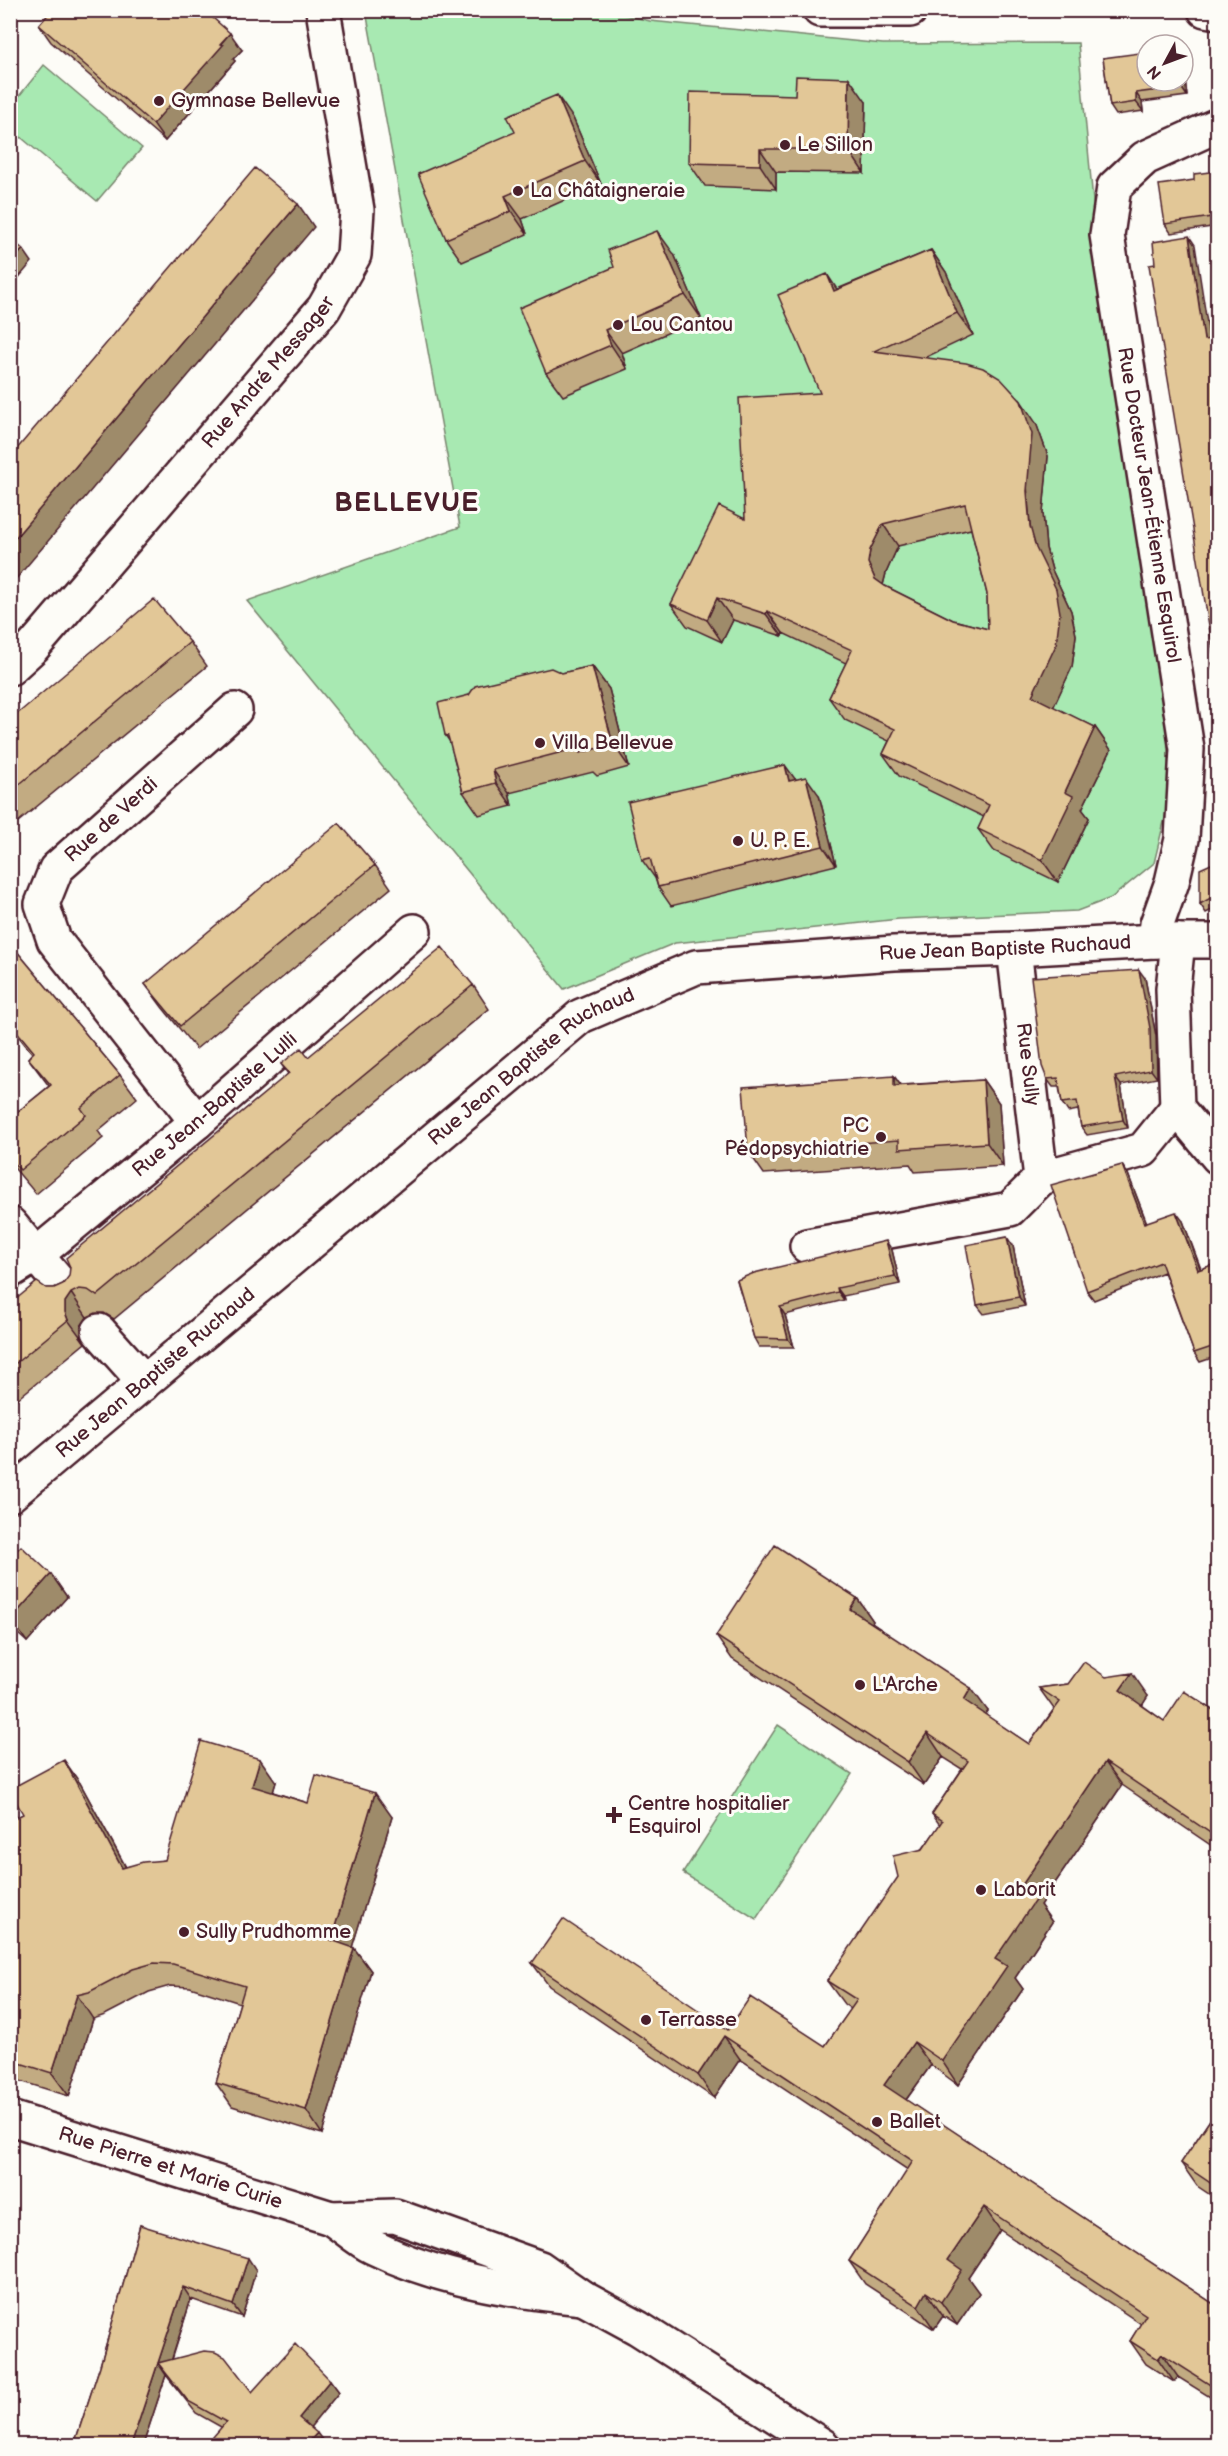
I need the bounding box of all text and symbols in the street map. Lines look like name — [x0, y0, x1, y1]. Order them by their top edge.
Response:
north arrow — [1135, 33, 1195, 93]
text: N — [1144, 61, 1166, 83]
place label: Gymnase Bellevue — [171, 89, 340, 113]
marker: Gymnase Bellevue — [152, 94, 166, 108]
place label: Le Sillon — [797, 133, 873, 157]
marker: Le Sillon — [778, 138, 792, 152]
place label: La Châtaigneraie — [530, 179, 685, 203]
marker: La Châtaigneraie — [511, 184, 525, 198]
street label: Rue André Messager — [197, 291, 341, 453]
place label: Lou Cantou — [630, 313, 733, 337]
marker: Lou Cantou — [611, 318, 625, 332]
street label: Rue Docteur Jean-Étienne Esquirol — [1112, 345, 1187, 665]
district label: BELLEVUE — [334, 488, 480, 519]
place label: Villa Bellevue — [552, 731, 673, 755]
marker: Villa Bellevue — [533, 736, 547, 750]
street label: Rue de Verdi — [60, 772, 163, 868]
place label: U. P. E. — [750, 829, 810, 853]
marker: U. P. E. — [731, 834, 745, 848]
street label: Rue Jean Baptiste Ruchaud — [878, 930, 1132, 966]
street label: Rue Jean Baptiste Ruchaud — [423, 983, 638, 1151]
street label: Rue Sully — [1011, 1021, 1044, 1107]
street label: Rue Jean-Baptiste Lulli — [128, 1027, 302, 1182]
place label: PC Pédopsychiatrie — [725, 1114, 869, 1161]
marker: PC Pédopsychiatrie — [874, 1130, 888, 1144]
street label: Rue Jean Baptiste Ruchaud — [51, 1283, 260, 1463]
place label: L'Arche — [872, 1673, 938, 1697]
marker: L'Arche — [853, 1678, 867, 1692]
place label: Centre hospitalier Esquirol — [628, 1792, 790, 1839]
marker: Centre hospitalier Esquirol — [605, 1806, 623, 1824]
place label: Laborit — [993, 1878, 1056, 1902]
marker: Laborit — [974, 1883, 988, 1897]
place label: Sully Prudhomme — [196, 1920, 351, 1944]
marker: Sully Prudhomme — [177, 1925, 191, 1939]
place label: Terrasse — [658, 2008, 737, 2032]
marker: Terrasse — [639, 2013, 653, 2027]
place label: Ballet — [889, 2110, 941, 2134]
marker: Ballet — [870, 2115, 884, 2129]
street label: Rue Pierre et Marie Curie — [55, 2122, 286, 2214]

